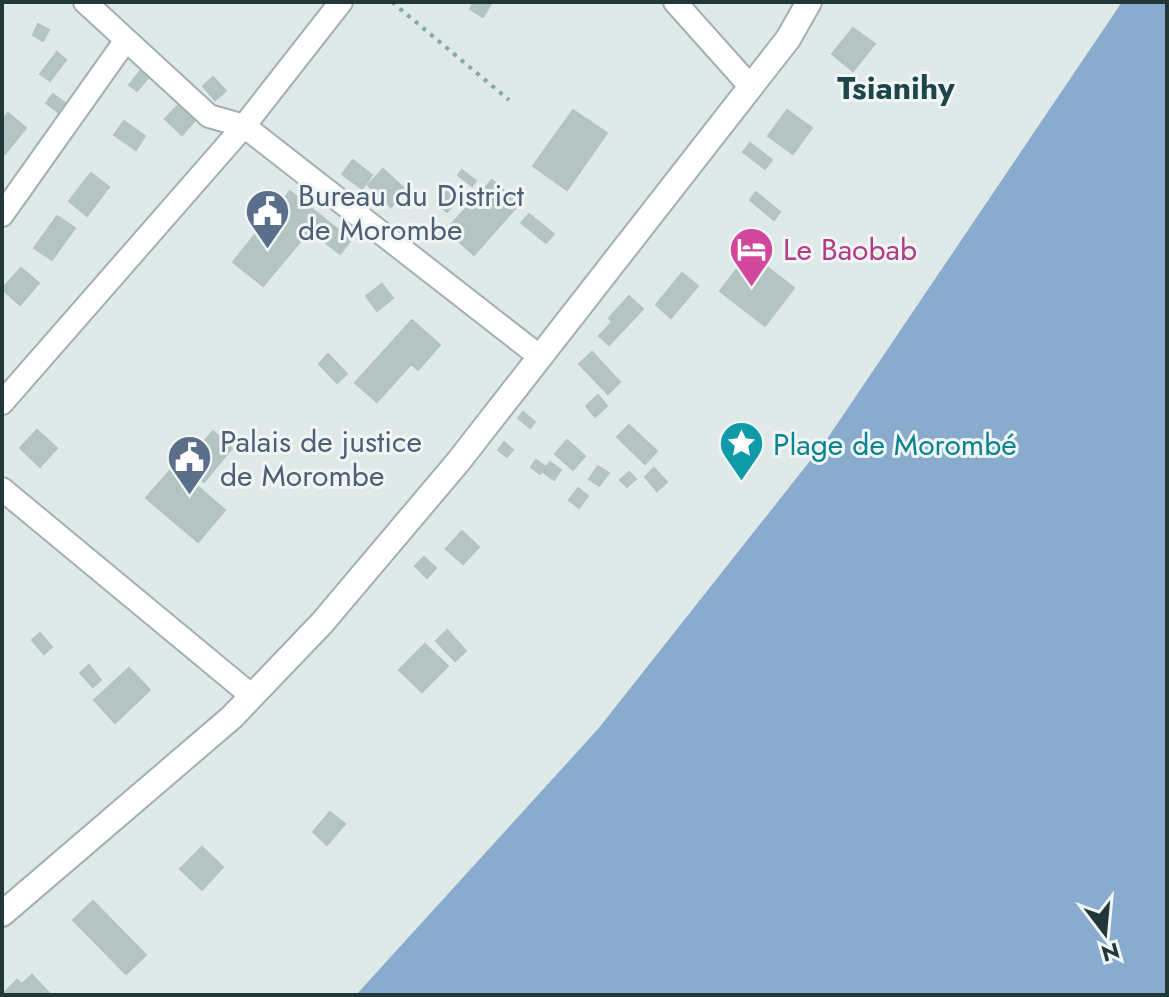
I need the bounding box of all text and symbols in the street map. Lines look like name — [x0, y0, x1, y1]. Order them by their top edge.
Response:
district label: Tsianihy — [837, 65, 955, 111]
place label: Bureau du District de Morombe — [298, 174, 525, 251]
public building icon: Bureau du District de Morombe — [243, 188, 291, 251]
hotel icon: Le Baobab — [728, 225, 776, 288]
place label: Le Baobab — [783, 228, 917, 271]
place label: Palais de justice de Morombe — [220, 420, 422, 497]
place icon: Plage de Morombé — [718, 420, 766, 483]
place label: Plage de Morombé — [773, 423, 1017, 466]
public building icon: Palais de justice de Morombe — [165, 434, 213, 497]
north arrow — [1065, 893, 1145, 973]
text: N — [1098, 934, 1123, 970]

